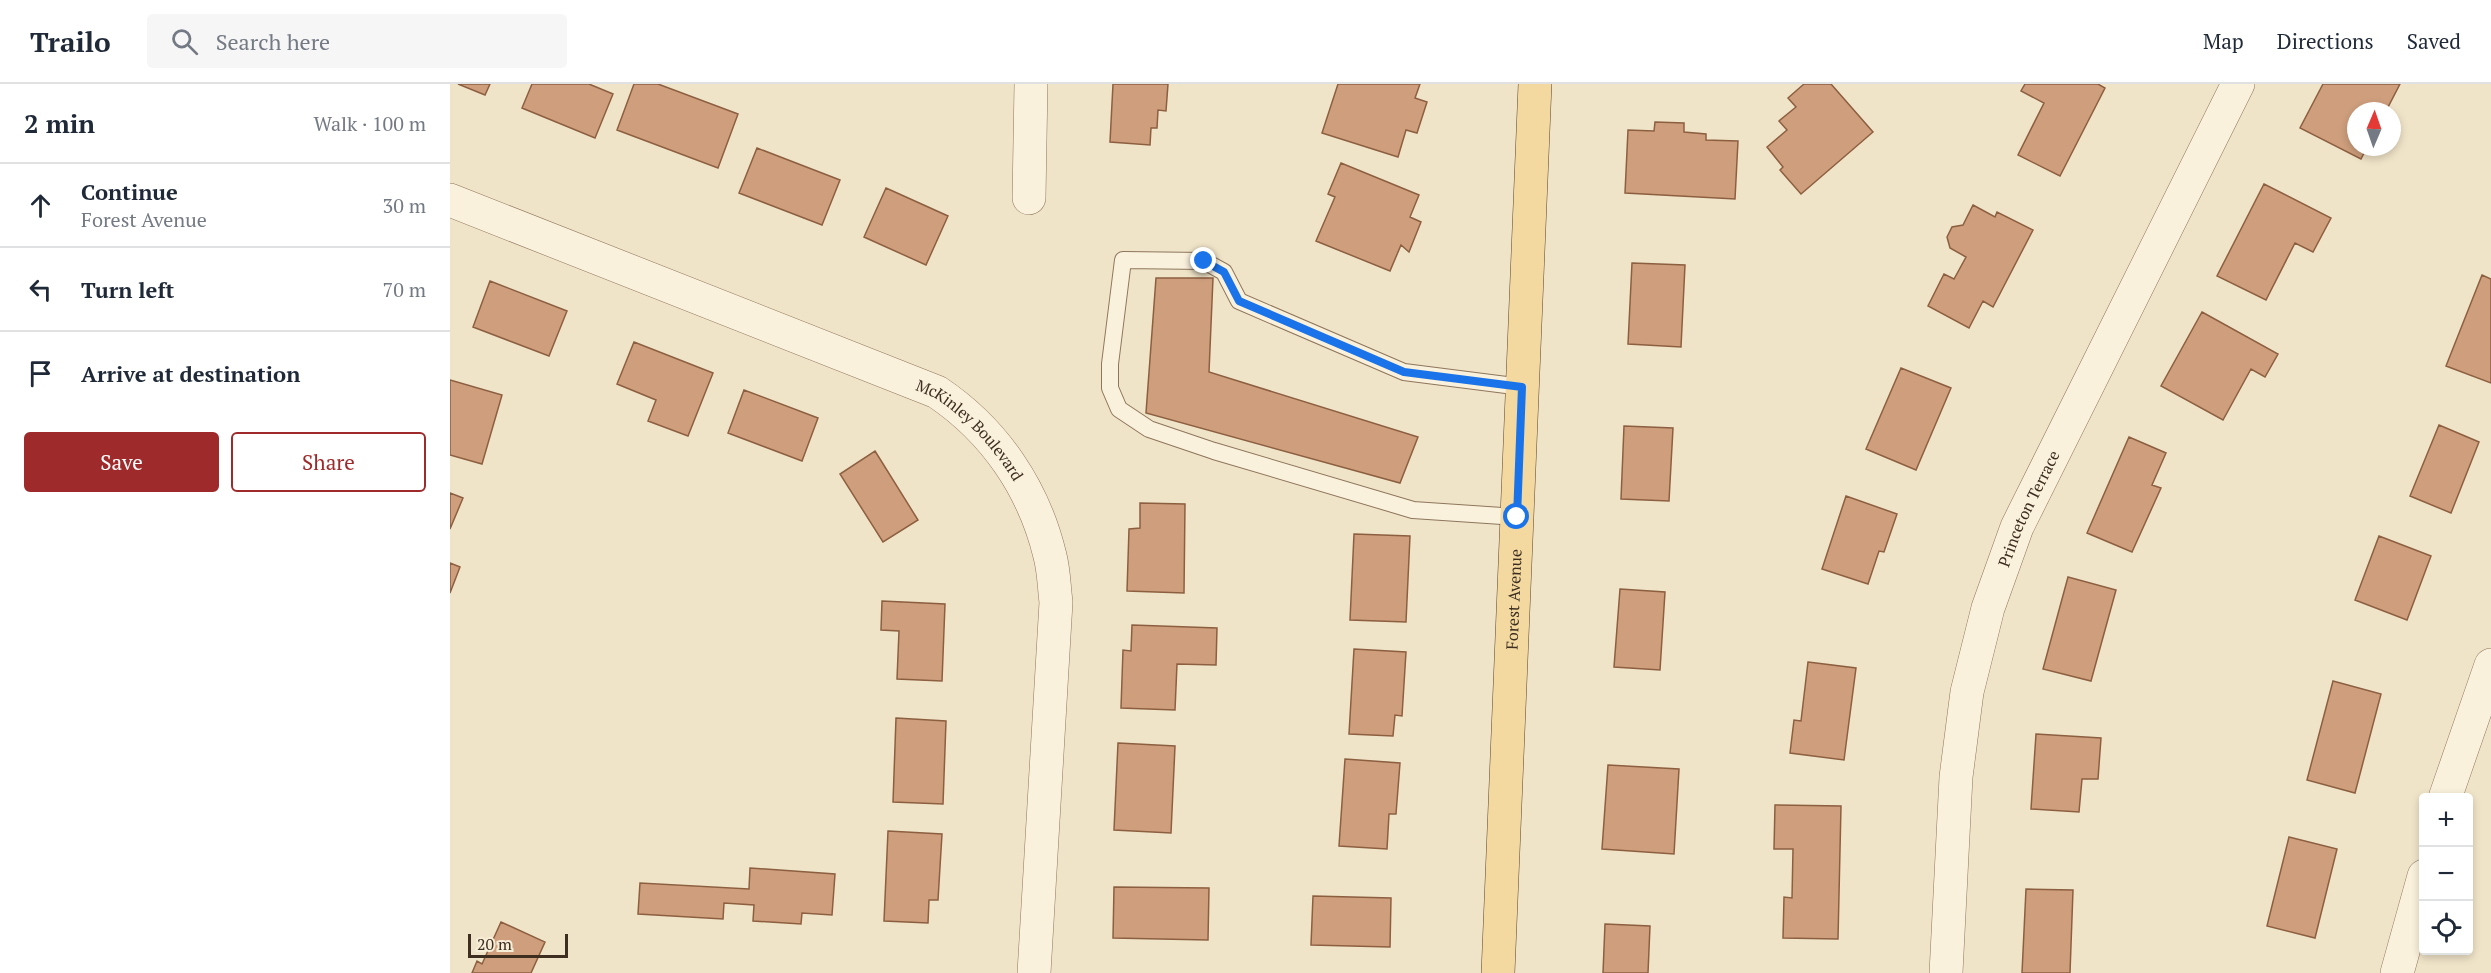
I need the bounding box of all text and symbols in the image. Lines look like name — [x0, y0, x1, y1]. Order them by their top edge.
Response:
search box — [147, 14, 567, 68]
text: Trailo — [30, 23, 111, 60]
icon: search — [168, 25, 201, 58]
text: Search here — [216, 27, 330, 56]
text: Map — [2203, 27, 2244, 55]
text: Directions — [2277, 27, 2374, 55]
text: Saved — [2407, 27, 2461, 55]
north arrow — [2347, 102, 2401, 156]
text: 2 min — [24, 106, 95, 140]
text: Walk · 100 m — [314, 110, 426, 137]
text: Continue — [81, 177, 178, 206]
icon: ahead — [24, 189, 57, 222]
text: 30 m — [383, 192, 426, 219]
text: Forest Avenue — [81, 206, 207, 233]
route end — [1190, 247, 1216, 273]
icon: left — [24, 273, 57, 306]
text: Turn left — [81, 275, 174, 304]
text: 70 m — [383, 276, 426, 303]
icon: arrive — [24, 357, 57, 390]
text: Arrive at destination — [81, 359, 300, 388]
street label: McKinley Boulevard — [913, 374, 1029, 485]
button: Save — [24, 432, 219, 492]
button: Share — [231, 432, 426, 492]
street label: Princeton Terrace — [1993, 447, 2065, 570]
route start — [1503, 503, 1529, 529]
street label: Forest Avenue — [1500, 549, 1527, 650]
map controls — [2419, 793, 2473, 955]
button: + — [2419, 793, 2473, 847]
button: − — [2419, 847, 2473, 901]
button: locate — [2419, 901, 2473, 955]
scale bar — [468, 931, 568, 958]
text: 20 m — [477, 933, 512, 955]

